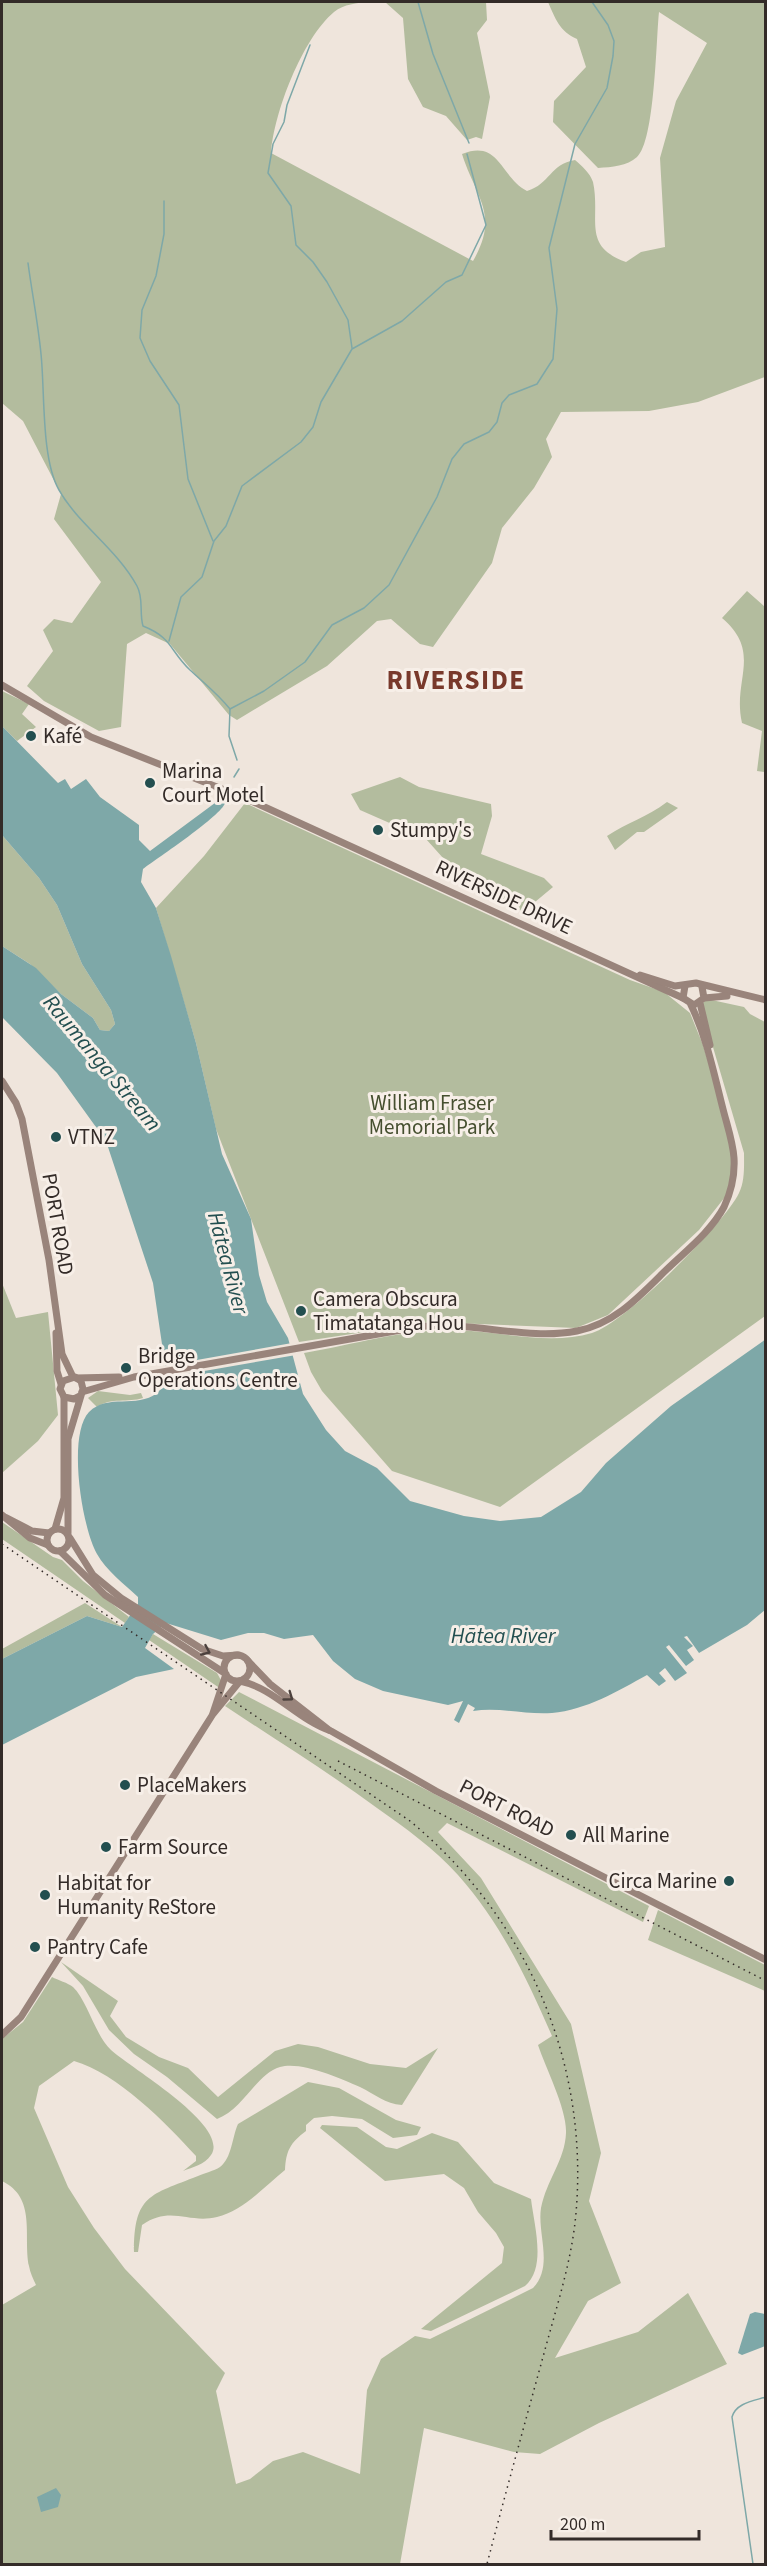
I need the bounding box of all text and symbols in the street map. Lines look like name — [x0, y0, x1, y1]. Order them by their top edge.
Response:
district label: RIVERSIDE — [386, 661, 526, 700]
place label: Kafé — [43, 721, 82, 751]
marker: Kafé — [24, 729, 38, 743]
place label: Marina Court Motel — [162, 756, 264, 810]
marker: Marina Court Motel — [143, 776, 157, 790]
place label: Stumpy's — [390, 815, 472, 845]
marker: Stumpy's — [371, 823, 385, 837]
street label: RIVERSIDE DRIVE — [431, 852, 577, 942]
water label: Raumanga Stream — [35, 988, 169, 1138]
park label: William Fraser Memorial Park — [369, 1088, 496, 1142]
place label: VTNZ — [68, 1122, 115, 1152]
marker: VTNZ — [49, 1130, 63, 1144]
street label: PORT ROAD — [34, 1171, 82, 1277]
water label: Hātea River — [199, 1208, 257, 1319]
place label: Camera Obscura Timatatanga Hou — [313, 1284, 464, 1338]
marker: Camera Obscura Timatatanga Hou — [294, 1304, 308, 1318]
place label: Bridge Operations Centre — [138, 1341, 298, 1395]
marker: Bridge Operations Centre — [119, 1361, 133, 1375]
water label: Hātea River — [451, 1620, 557, 1652]
one-way arrow — [199, 1643, 210, 1655]
one-way arrow — [282, 1690, 293, 1701]
place label: PlaceMakers — [137, 1770, 247, 1800]
street label: PORT ROAD — [454, 1771, 560, 1845]
marker: PlaceMakers — [118, 1778, 132, 1792]
place label: All Marine — [583, 1820, 670, 1850]
marker: All Marine — [564, 1828, 578, 1842]
place label: Farm Source — [118, 1832, 228, 1862]
marker: Farm Source — [99, 1840, 113, 1854]
place label: Circa Marine — [608, 1866, 717, 1896]
place label: Habitat for Humanity ReStore — [57, 1868, 216, 1922]
marker: Circa Marine — [722, 1874, 736, 1888]
marker: Habitat for Humanity ReStore — [38, 1888, 52, 1902]
place label: Pantry Cafe — [47, 1932, 148, 1962]
marker: Pantry Cafe — [28, 1940, 42, 1954]
scale bar — [551, 2503, 700, 2541]
text: 200 m — [560, 2512, 605, 2537]

